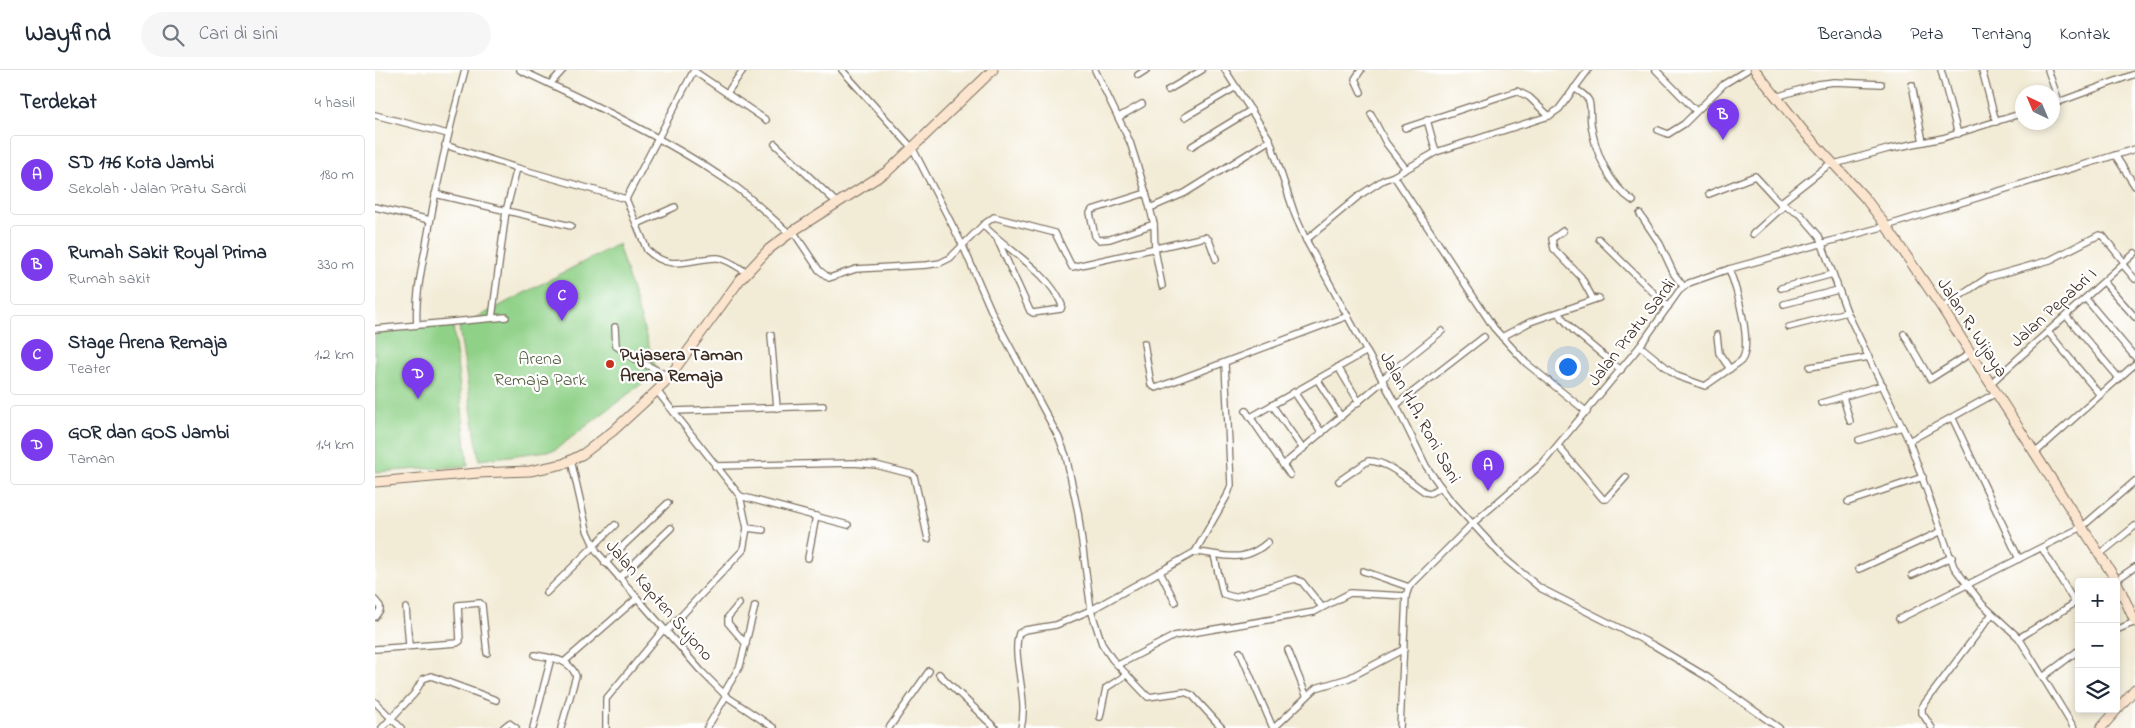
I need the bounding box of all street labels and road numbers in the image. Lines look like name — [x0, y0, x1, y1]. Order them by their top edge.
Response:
street label: Jalan Pepabri I — [2005, 262, 2103, 354]
street label: Jalan R. Wijaya — [1929, 273, 2013, 383]
street label: Jalan Pratu Sardi — [1582, 274, 1683, 393]
street label: Jalan H.A. Roni Sani — [1372, 347, 1466, 489]
street label: Jalan Kapten Sujono — [598, 535, 719, 668]

